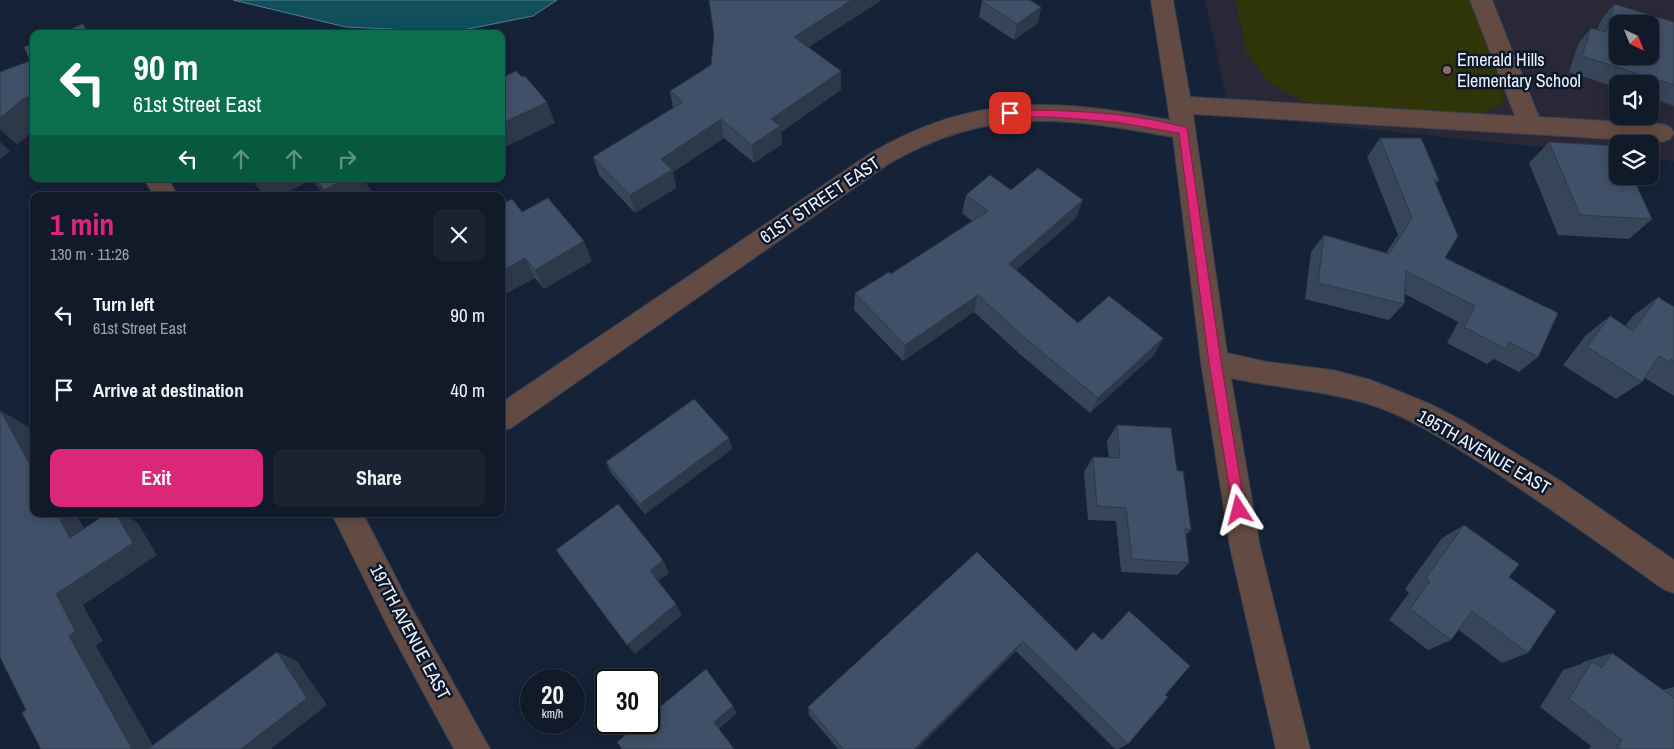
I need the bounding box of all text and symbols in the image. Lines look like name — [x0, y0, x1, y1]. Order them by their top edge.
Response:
north arrow — [1609, 15, 1659, 65]
map controls — [1609, 15, 1659, 185]
text: 90 m — [133, 44, 198, 91]
place label: Emerald Hills Elementary School — [1457, 47, 1581, 93]
icon: left — [50, 50, 115, 115]
marker: Emerald Hills Elementary School — [1441, 64, 1453, 76]
button: sound — [1609, 75, 1659, 125]
text: 61st Street East — [133, 89, 261, 119]
pin — [989, 92, 1031, 134]
icon: arrive — [996, 99, 1024, 127]
button: layers — [1609, 135, 1659, 185]
icon: left — [174, 145, 202, 173]
icon: ahead — [227, 145, 255, 173]
icon: ahead — [280, 145, 308, 173]
icon: right — [333, 145, 361, 173]
street label: 61ST STREET EAST — [755, 150, 885, 249]
text: 1 min — [50, 204, 114, 244]
button: close — [433, 209, 485, 261]
text: 130 m · 11:26 — [50, 243, 129, 265]
text: Turn left — [93, 291, 154, 317]
icon: left — [50, 301, 78, 329]
text: 90 m — [450, 302, 485, 328]
text: 61st Street East — [93, 317, 186, 339]
icon: arrive — [50, 376, 78, 404]
text: Arrive at destination — [93, 377, 244, 403]
text: 40 m — [450, 377, 485, 403]
street label: 195TH AVENUE EAST — [1413, 403, 1555, 500]
button: Exit — [50, 449, 263, 507]
button: Share — [273, 449, 485, 507]
position arrow — [1212, 483, 1264, 535]
street label: 197TH AVENUE EAST — [364, 560, 457, 704]
speed limit sign: 30 — [595, 669, 660, 734]
text: 20 — [541, 678, 564, 712]
text: km/h — [542, 706, 563, 722]

